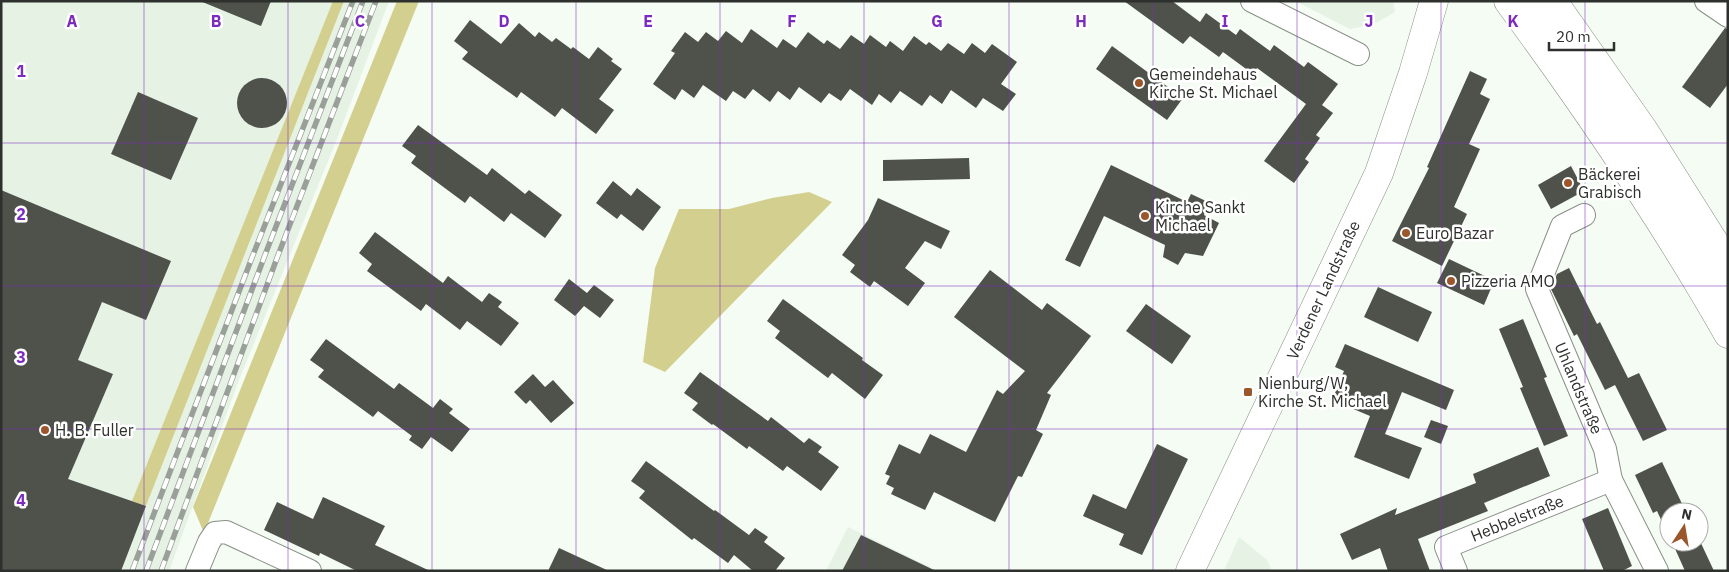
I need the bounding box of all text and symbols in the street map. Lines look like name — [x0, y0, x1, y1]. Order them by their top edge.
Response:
text: A — [67, 11, 78, 31]
text: B — [211, 11, 222, 31]
text: C — [355, 11, 365, 31]
text: D — [498, 11, 510, 31]
text: E — [643, 11, 653, 31]
text: F — [787, 11, 797, 31]
text: G — [931, 11, 943, 31]
text: H — [1075, 11, 1087, 31]
text: I — [1222, 11, 1229, 31]
text: J — [1365, 11, 1373, 31]
text: K — [1507, 11, 1519, 31]
scale bar — [1549, 20, 1614, 52]
text: 20 m — [1556, 27, 1591, 46]
text: 1 — [16, 61, 26, 81]
place label: Gemeindehaus Kirche St. Michael — [1149, 64, 1277, 102]
marker: Gemeindehaus Kirche St. Michael — [1133, 77, 1145, 89]
place label: Bäckerei Grabisch — [1578, 164, 1642, 202]
marker: Bäckerei Grabisch — [1562, 177, 1574, 189]
place label: Kirche Sankt Michael — [1155, 197, 1245, 235]
text: 2 — [16, 204, 26, 224]
marker: Kirche Sankt Michael — [1139, 210, 1151, 222]
street label: Verdener Landstraße — [1282, 217, 1364, 363]
place label: Euro Bazar — [1416, 223, 1494, 243]
marker: Euro Bazar — [1400, 227, 1412, 239]
place label: Pizzeria AMO — [1461, 271, 1555, 291]
marker: Pizzeria AMO — [1445, 275, 1457, 287]
street label: Uhlandstraße — [1551, 339, 1607, 437]
text: 3 — [16, 347, 26, 367]
place label: Nienburg/W, Kirche St. Michael — [1258, 373, 1386, 411]
marker: Nienburg/W, Kirche St. Michael — [1242, 386, 1254, 398]
place label: H. B. Fuller — [55, 420, 134, 440]
marker: H. B. Fuller — [39, 424, 51, 436]
text: 4 — [16, 490, 26, 510]
street label: Hebbelstraße — [1468, 490, 1567, 546]
north arrow — [1659, 502, 1709, 552]
text: N — [1680, 504, 1694, 524]

